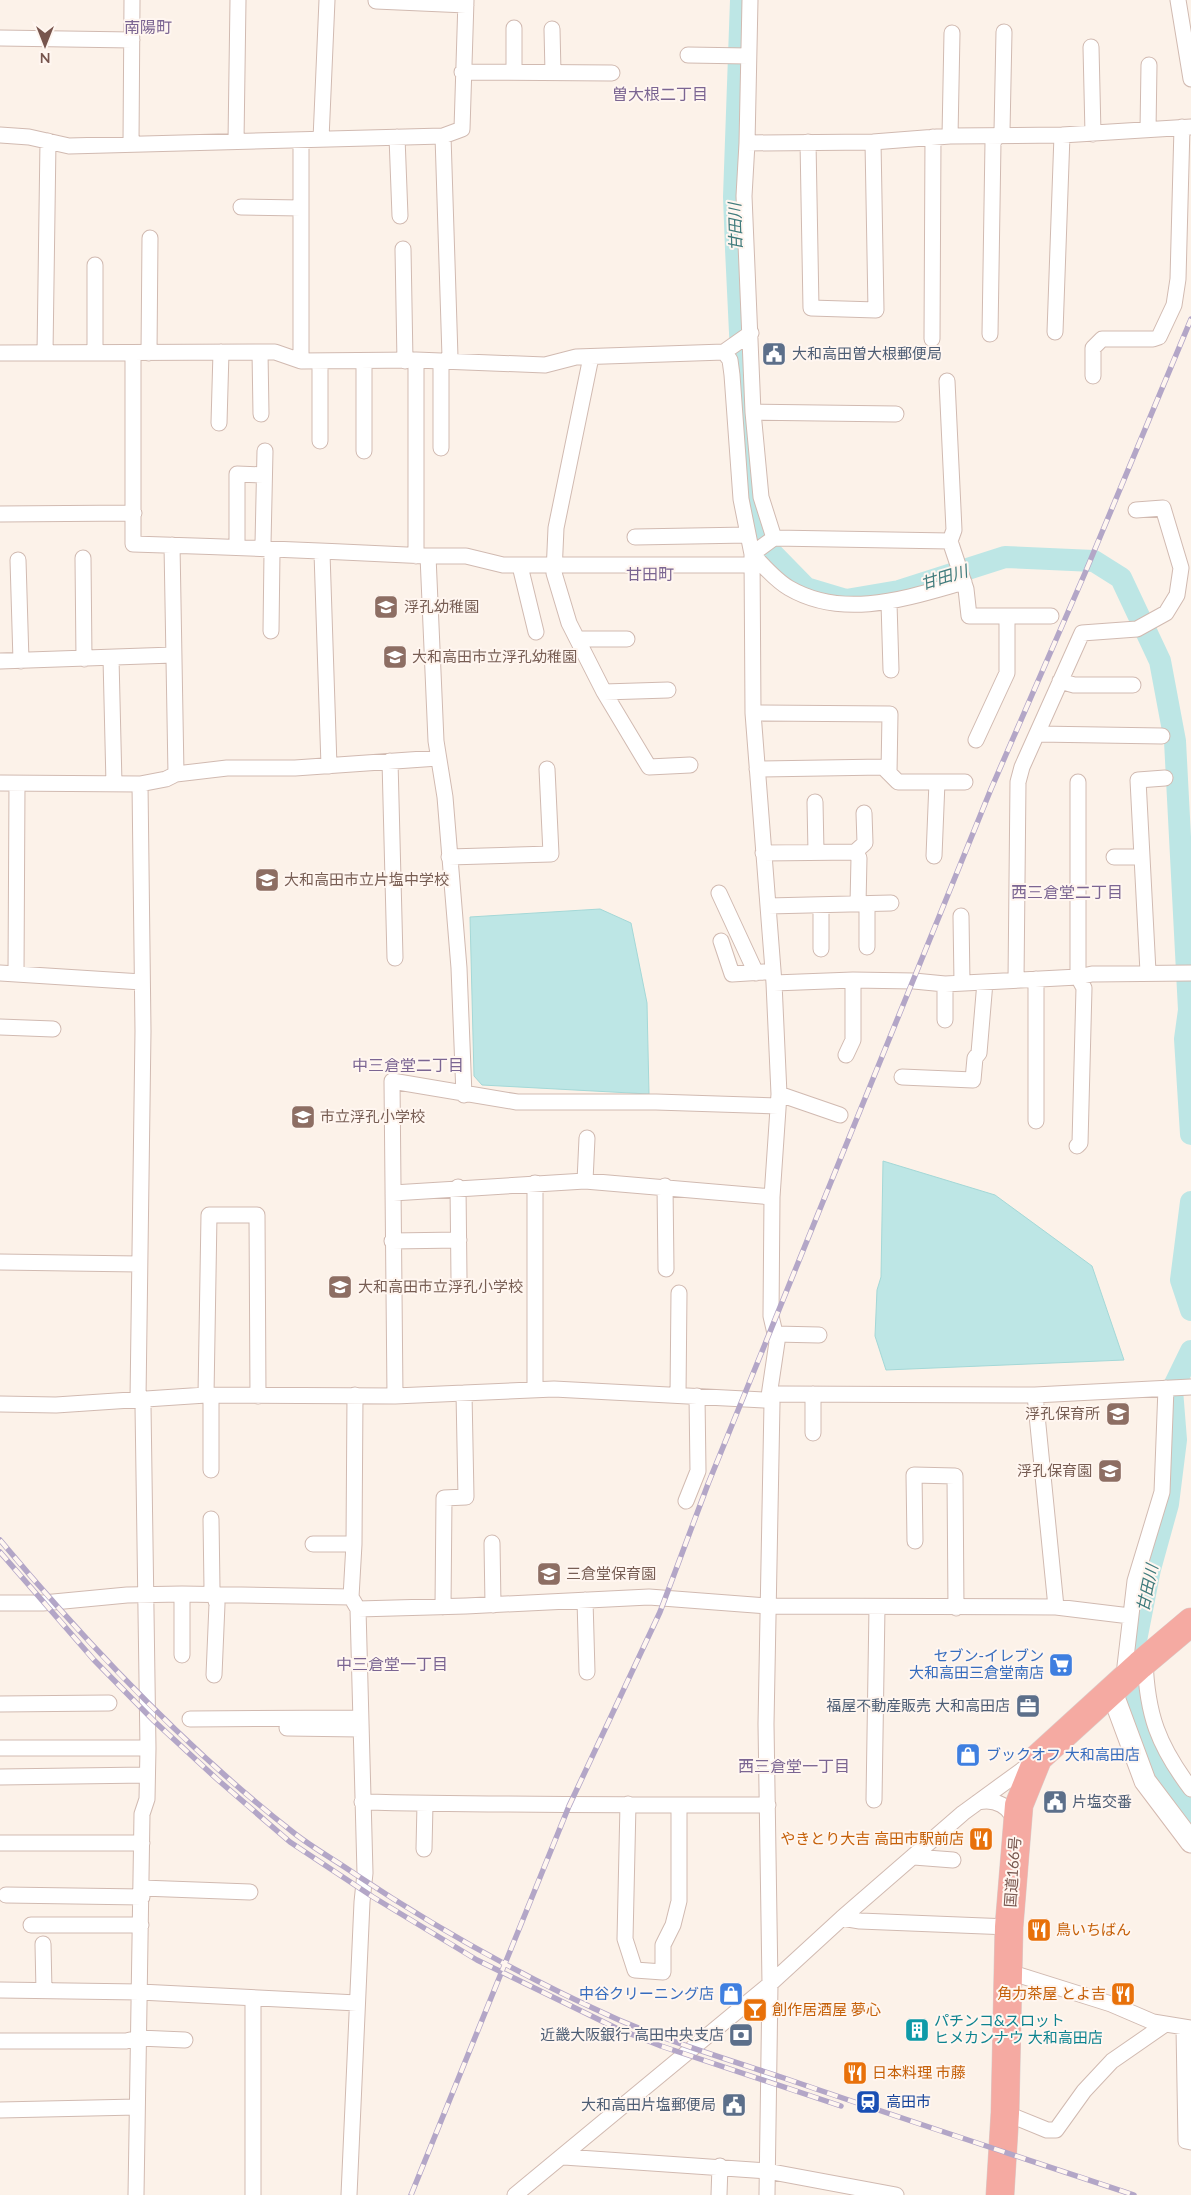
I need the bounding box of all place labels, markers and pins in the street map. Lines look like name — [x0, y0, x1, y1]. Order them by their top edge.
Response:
public building icon: 大和高田曽大根郵便局 — [761, 341, 787, 367]
place label: 大和高田曽大根郵便局 — [792, 344, 942, 362]
school or university icon: 浮孔幼稚園 — [373, 594, 399, 620]
place label: 浮孔幼稚園 — [404, 597, 479, 615]
school or university icon: 大和高田市立浮孔幼稚園 — [382, 644, 408, 670]
place label: 大和高田市立浮孔幼稚園 — [412, 647, 577, 665]
school or university icon: 大和高田市立片塩中学校 — [254, 867, 280, 893]
place label: 大和高田市立片塩中学校 — [284, 870, 449, 888]
school or university icon: 市立浮孔小学校 — [290, 1104, 316, 1130]
place label: 市立浮孔小学校 — [320, 1107, 425, 1125]
school or university icon: 大和高田市立浮孔小学校 — [327, 1274, 353, 1300]
place label: 大和高田市立浮孔小学校 — [358, 1277, 523, 1295]
school or university icon: 浮孔保育所 — [1105, 1401, 1131, 1427]
place label: 浮孔保育所 — [1025, 1404, 1100, 1422]
school or university icon: 浮孔保育園 — [1097, 1458, 1123, 1484]
place label: 浮孔保育園 — [1017, 1461, 1092, 1479]
school or university icon: 三倉堂保育園 — [536, 1561, 562, 1587]
place label: 三倉堂保育園 — [566, 1564, 656, 1582]
place label: セブン-イレブン 大和高田三倉堂南店 — [909, 1646, 1044, 1681]
supermarket icon: セブン-イレブン 大和高田三倉堂南店 — [1048, 1652, 1074, 1678]
office icon: 福屋不動産販売 大和高田店 — [1015, 1693, 1041, 1719]
place label: 福屋不動産販売 大和高田店 — [826, 1696, 1010, 1714]
shop icon: ブックオフ 大和高田店 — [955, 1742, 981, 1768]
place label: ブックオフ 大和高田店 — [986, 1745, 1140, 1763]
public building icon: 片塩交番 — [1042, 1789, 1068, 1815]
place label: 片塩交番 — [1072, 1792, 1132, 1810]
restaurant icon: やきとり大吉 高田市駅前店 — [968, 1826, 994, 1852]
place label: やきとり大吉 高田市駅前店 — [780, 1829, 964, 1847]
restaurant icon: 鳥いちばん — [1026, 1917, 1052, 1943]
place label: 鳥いちばん — [1056, 1920, 1131, 1938]
shop icon: 中谷クリーニング店 — [718, 1981, 744, 2007]
restaurant icon: 角力茶屋 とよ吉 — [1110, 1981, 1136, 2007]
place label: 中谷クリーニング店 — [579, 1984, 714, 2002]
place label: 角力茶屋 とよ吉 — [997, 1984, 1106, 2002]
bar icon: 創作居酒屋 夢心 — [742, 1997, 768, 2023]
place label: 創作居酒屋 夢心 — [772, 2000, 881, 2018]
place label: パチンコ&スロット ヒメカンナウ 大和高田店 — [934, 2011, 1103, 2046]
building icon: パチンコ&スロット ヒメカンナウ 大和高田店 — [904, 2017, 930, 2043]
bank icon: 近畿大阪銀行 高田中央支店 — [728, 2022, 754, 2048]
place label: 近畿大阪銀行 高田中央支店 — [540, 2025, 724, 2043]
restaurant icon: 日本料理 市藤 — [842, 2060, 868, 2086]
place label: 日本料理 市藤 — [872, 2063, 966, 2081]
station icon: 高田市 — [855, 2089, 881, 2115]
public building icon: 大和高田片塩郵便局 — [721, 2092, 747, 2118]
place label: 高田市 — [886, 2092, 931, 2110]
place label: 大和高田片塩郵便局 — [581, 2095, 716, 2113]

